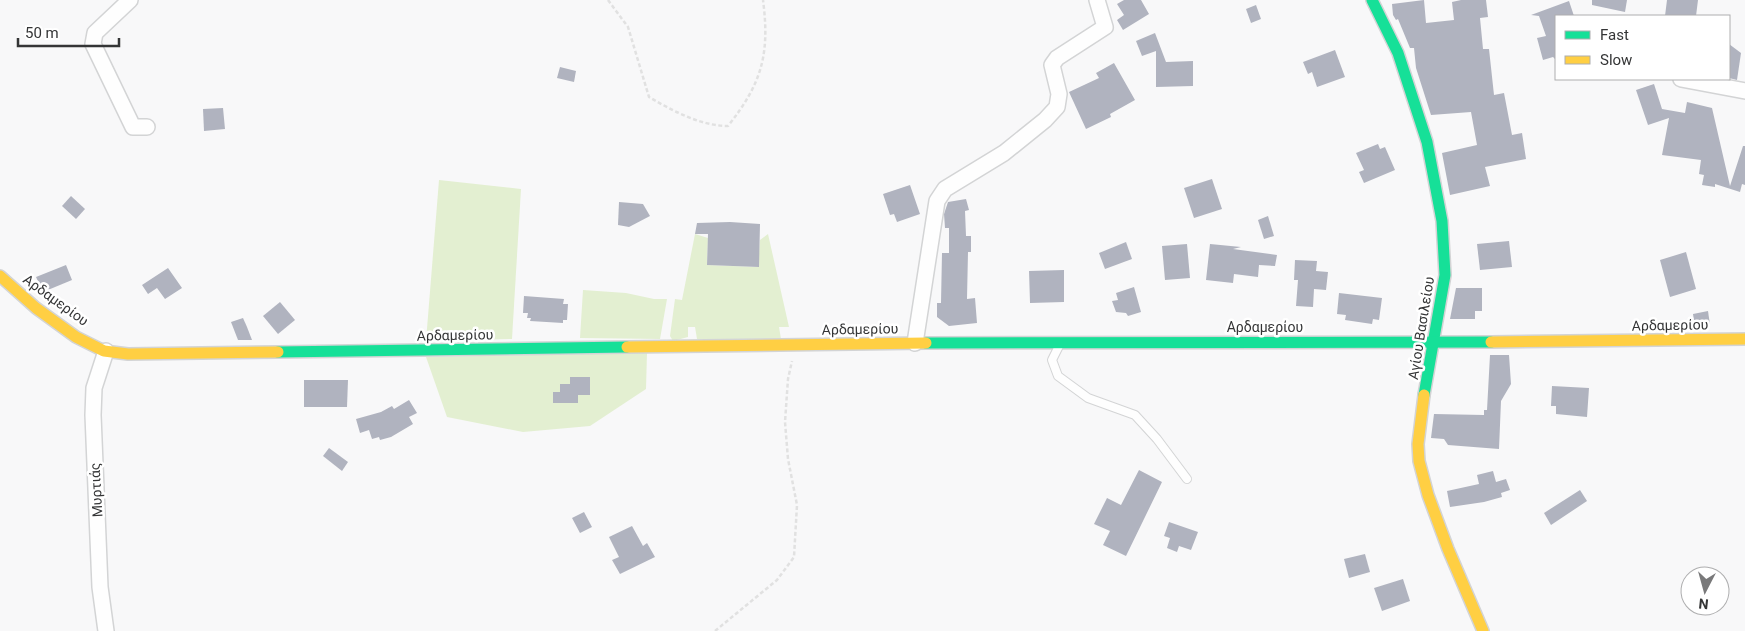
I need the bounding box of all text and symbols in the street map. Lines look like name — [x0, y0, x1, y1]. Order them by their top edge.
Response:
scale bar — [18, 15, 119, 47]
legend — [1555, 15, 1730, 80]
text: 50 m — [25, 24, 59, 42]
text: Fast — [1600, 26, 1629, 44]
text: Slow — [1600, 51, 1632, 69]
street label: Αρδαμερίου — [20, 271, 92, 329]
street label: Αγίου Βασιλείου — [1405, 275, 1437, 381]
street label: Αρδαμερίου — [1632, 316, 1708, 334]
street label: Αρδαμερίου — [1227, 319, 1303, 335]
street label: Αρδαμερίου — [822, 320, 898, 338]
street label: Αρδαμερίου — [417, 326, 493, 344]
street label: Μυρτιάς — [87, 462, 105, 518]
north arrow — [1680, 566, 1730, 616]
text: N — [1698, 595, 1709, 612]

